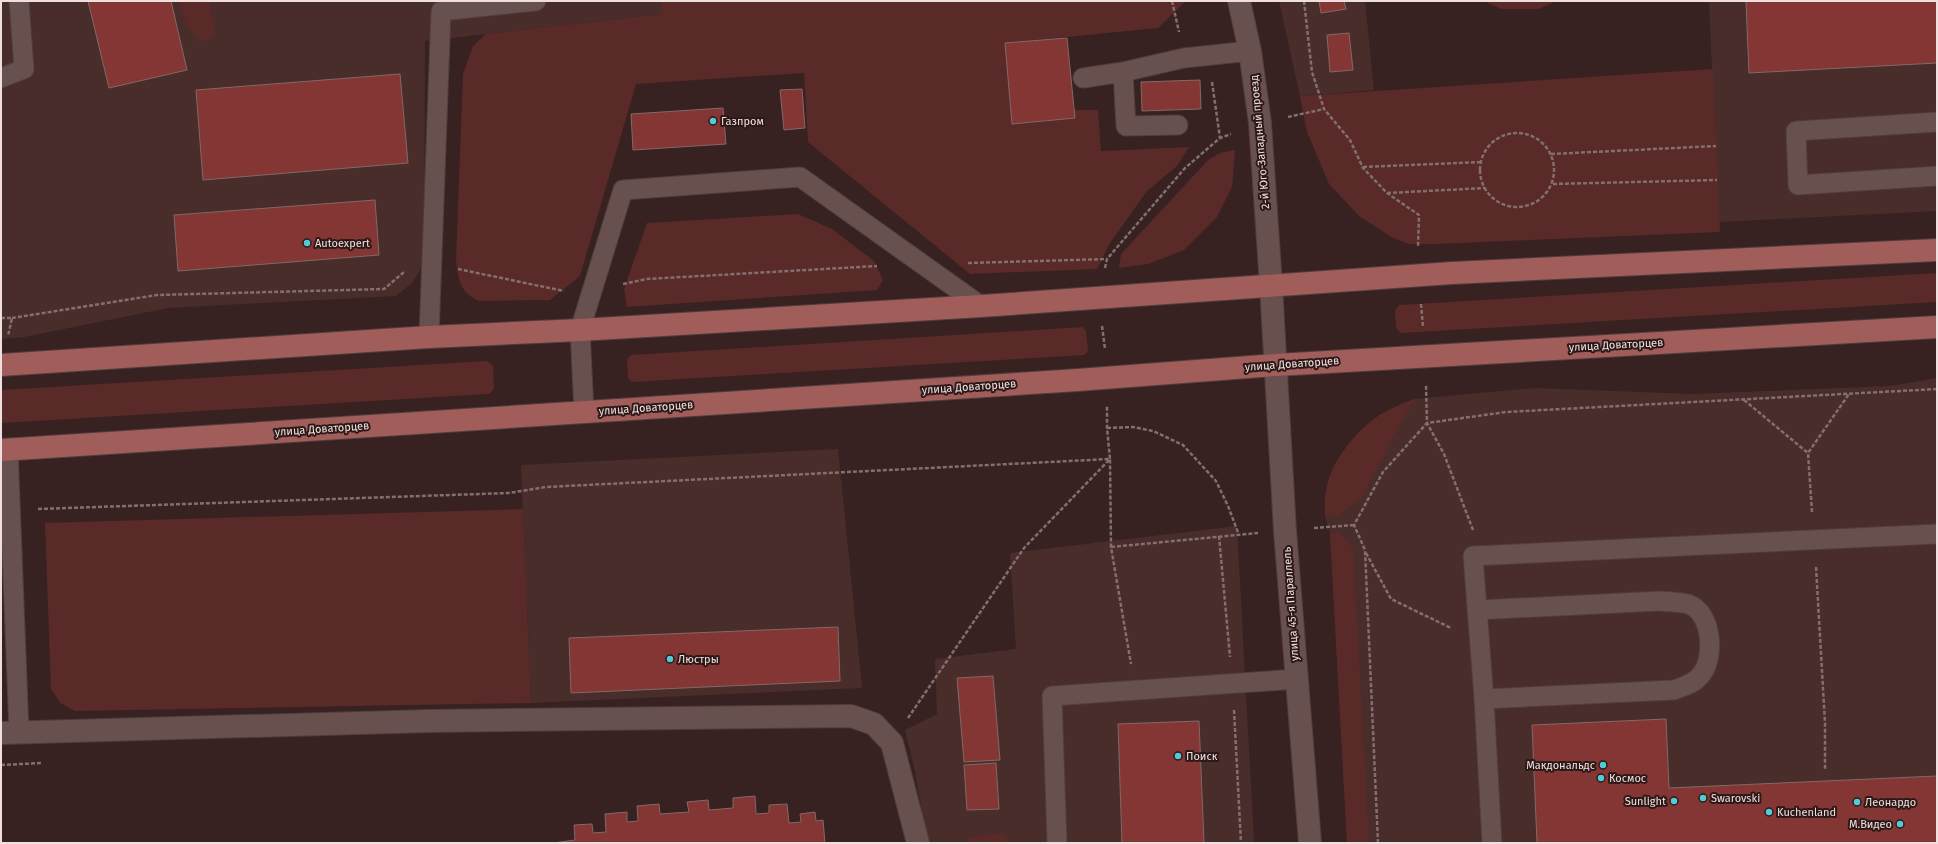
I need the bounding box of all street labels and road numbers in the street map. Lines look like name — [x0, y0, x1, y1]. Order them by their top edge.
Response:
street label: 2-й Юго-Западный проезд — [1248, 74, 1272, 210]
street label: улица Доваторцев — [1568, 336, 1664, 354]
street label: улица Доваторцев — [1244, 354, 1340, 374]
street label: улица Доваторцев — [921, 377, 1017, 397]
street label: улица Доваторцев — [598, 398, 694, 418]
street label: улица Доваторцев — [274, 419, 370, 439]
street label: улица 45-я Параллель — [1281, 546, 1301, 662]

